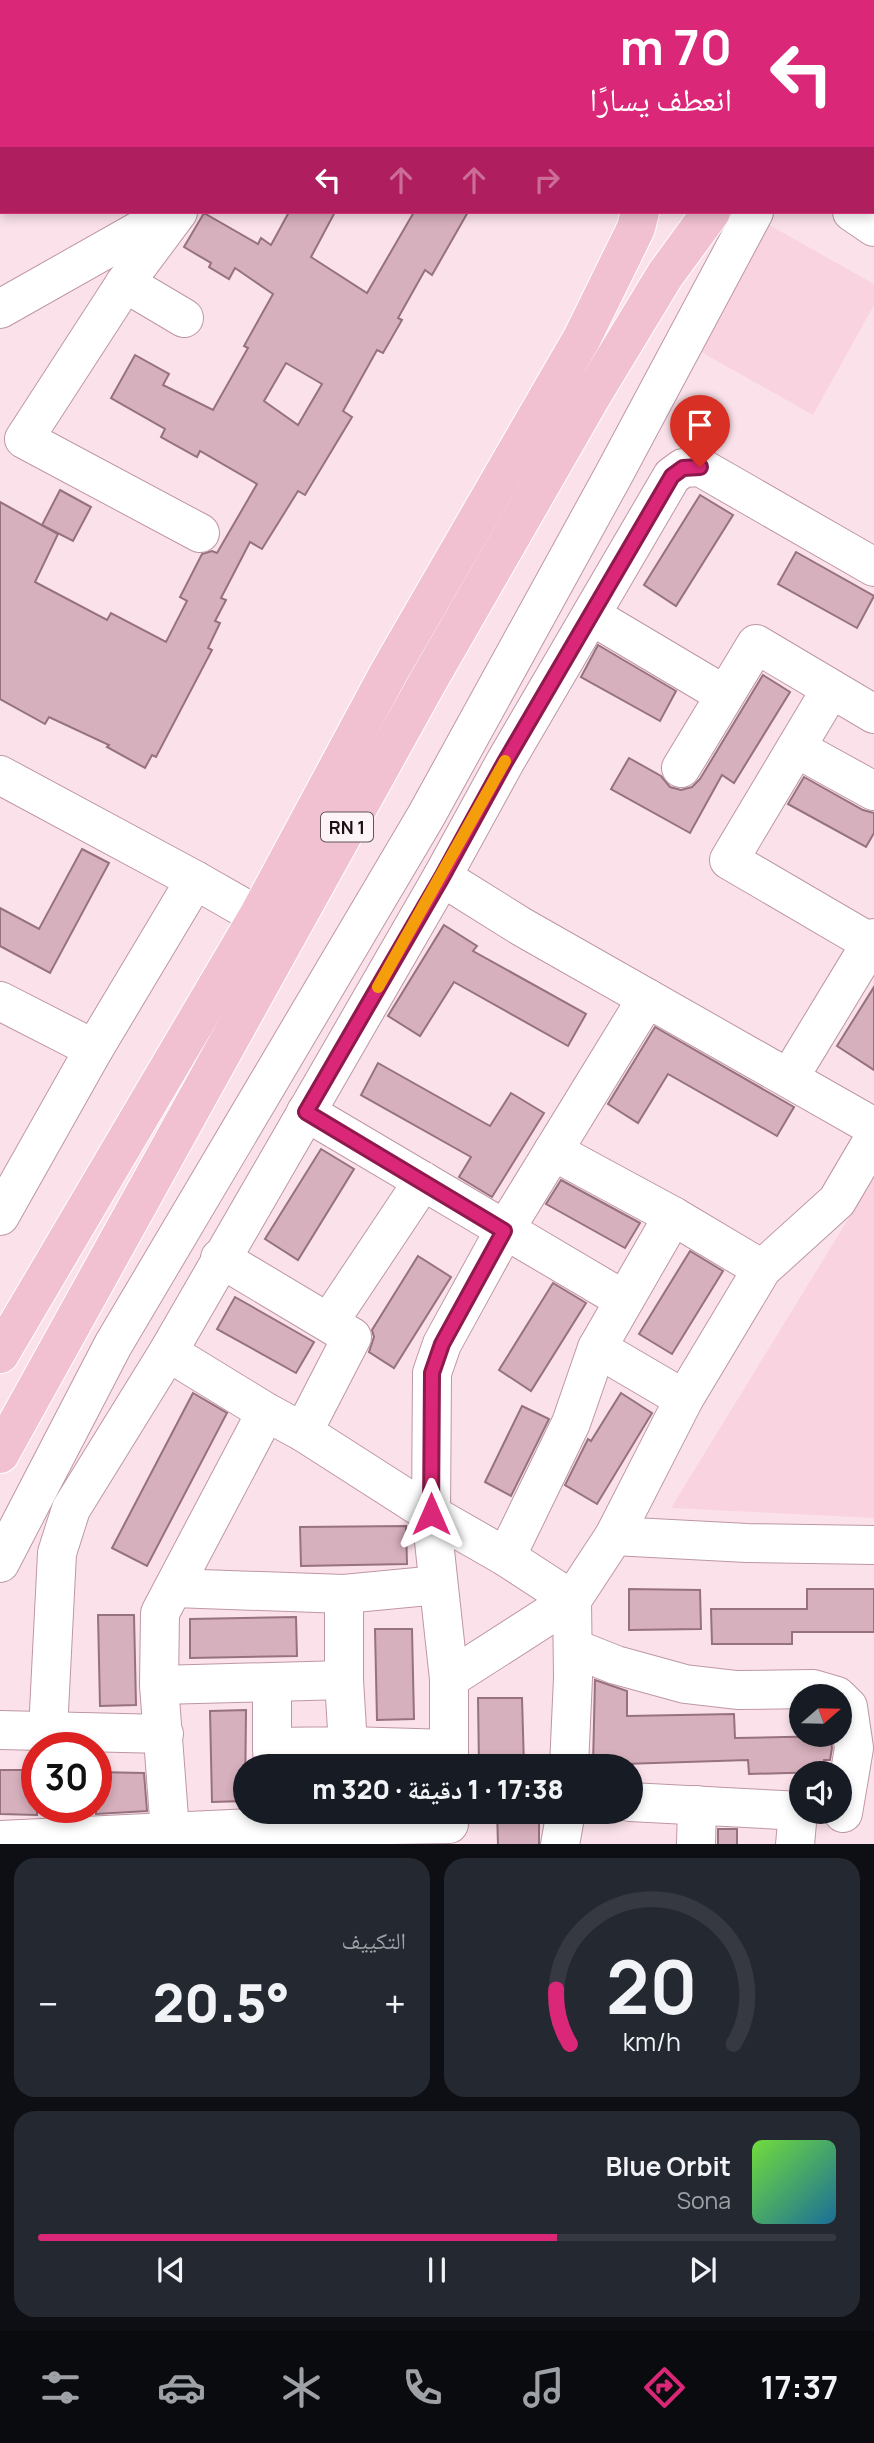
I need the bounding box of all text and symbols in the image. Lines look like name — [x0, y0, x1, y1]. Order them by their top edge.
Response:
text: 70 m — [620, 13, 732, 80]
icon: left — [756, 28, 847, 119]
text: انعطف يسارًا — [589, 77, 732, 121]
icon: left — [309, 161, 347, 199]
icon: ahead — [382, 161, 420, 199]
icon: ahead — [455, 161, 493, 199]
icon: right — [528, 161, 566, 199]
pin — [670, 395, 730, 467]
icon: arrive — [681, 406, 719, 444]
road number: RN 1 — [321, 812, 373, 842]
position arrow — [394, 1477, 468, 1551]
north arrow — [789, 1684, 852, 1746]
map controls — [789, 1684, 852, 1824]
speed limit sign: 30 — [21, 1732, 112, 1823]
button: sound — [789, 1761, 852, 1824]
text: 17:38 · 1 دقيقة · 320 m — [312, 1771, 564, 1807]
text: التكييف — [341, 1924, 406, 1956]
text: 20 — [606, 1936, 698, 2036]
text: 20.5° — [153, 1967, 290, 2038]
text: − — [38, 1977, 59, 2029]
text: + — [384, 1977, 406, 2029]
text: km/h — [623, 2023, 681, 2058]
text: Blue Orbit — [606, 2148, 731, 2184]
text: Sona — [677, 2184, 731, 2216]
icon: previous — [152, 2251, 190, 2289]
icon: pause — [418, 2251, 456, 2289]
icon: next — [684, 2251, 722, 2289]
icon: filters — [36, 2363, 85, 2412]
icon: car — [157, 2363, 206, 2412]
icon: climate — [277, 2363, 326, 2412]
icon: phone — [398, 2363, 447, 2412]
icon: music — [519, 2363, 568, 2412]
icon: directions — [640, 2363, 689, 2412]
text: 17:37 — [760, 2365, 838, 2409]

